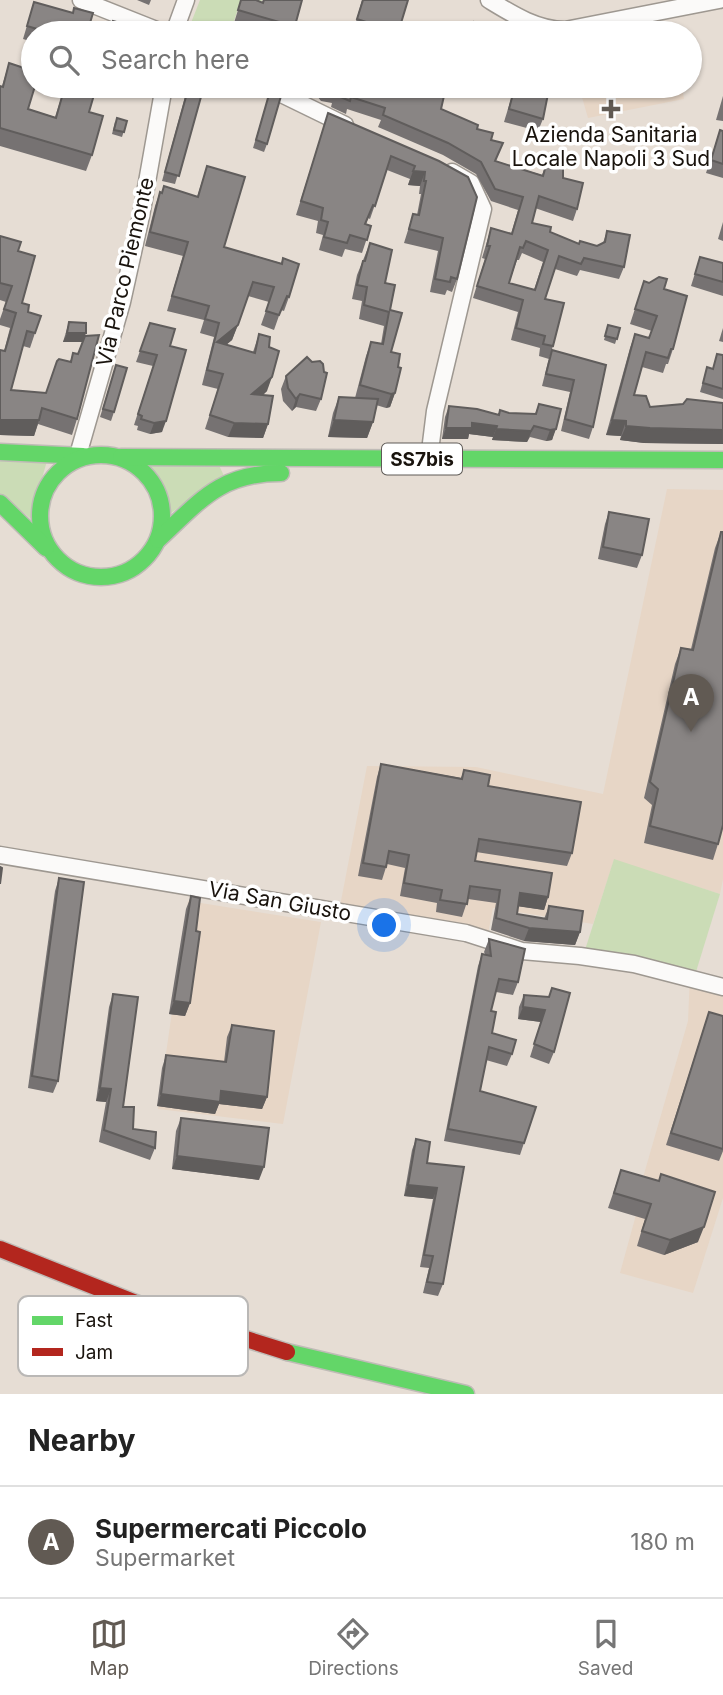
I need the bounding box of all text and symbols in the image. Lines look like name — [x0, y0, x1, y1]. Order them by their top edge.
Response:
search box — [21, 21, 702, 98]
icon: search — [45, 41, 83, 79]
text: Search here — [101, 44, 250, 75]
marker: Azienda Sanitaria Locale Napoli 3 Sud — [601, 99, 621, 119]
place label: Azienda Sanitaria Locale Napoli 3 Sud — [512, 122, 710, 171]
street label: Via Parco Piemonte — [91, 175, 159, 369]
road number: SS7bis — [382, 444, 462, 474]
pin: A — [668, 674, 714, 732]
street label: Via San Giusto — [207, 876, 353, 926]
your location — [367, 908, 401, 942]
legend — [18, 1296, 248, 1376]
text: Fast — [75, 1309, 113, 1332]
text: Jam — [75, 1341, 113, 1364]
text: Nearby — [28, 1422, 136, 1458]
text: Supermercati Piccolo — [95, 1513, 367, 1544]
text: A — [42, 1528, 60, 1556]
text: 180 m — [630, 1528, 695, 1556]
text: Supermarket — [95, 1544, 235, 1572]
tab: Map — [90, 1615, 129, 1680]
tab: Directions — [308, 1615, 399, 1680]
tab: Saved — [578, 1615, 633, 1680]

